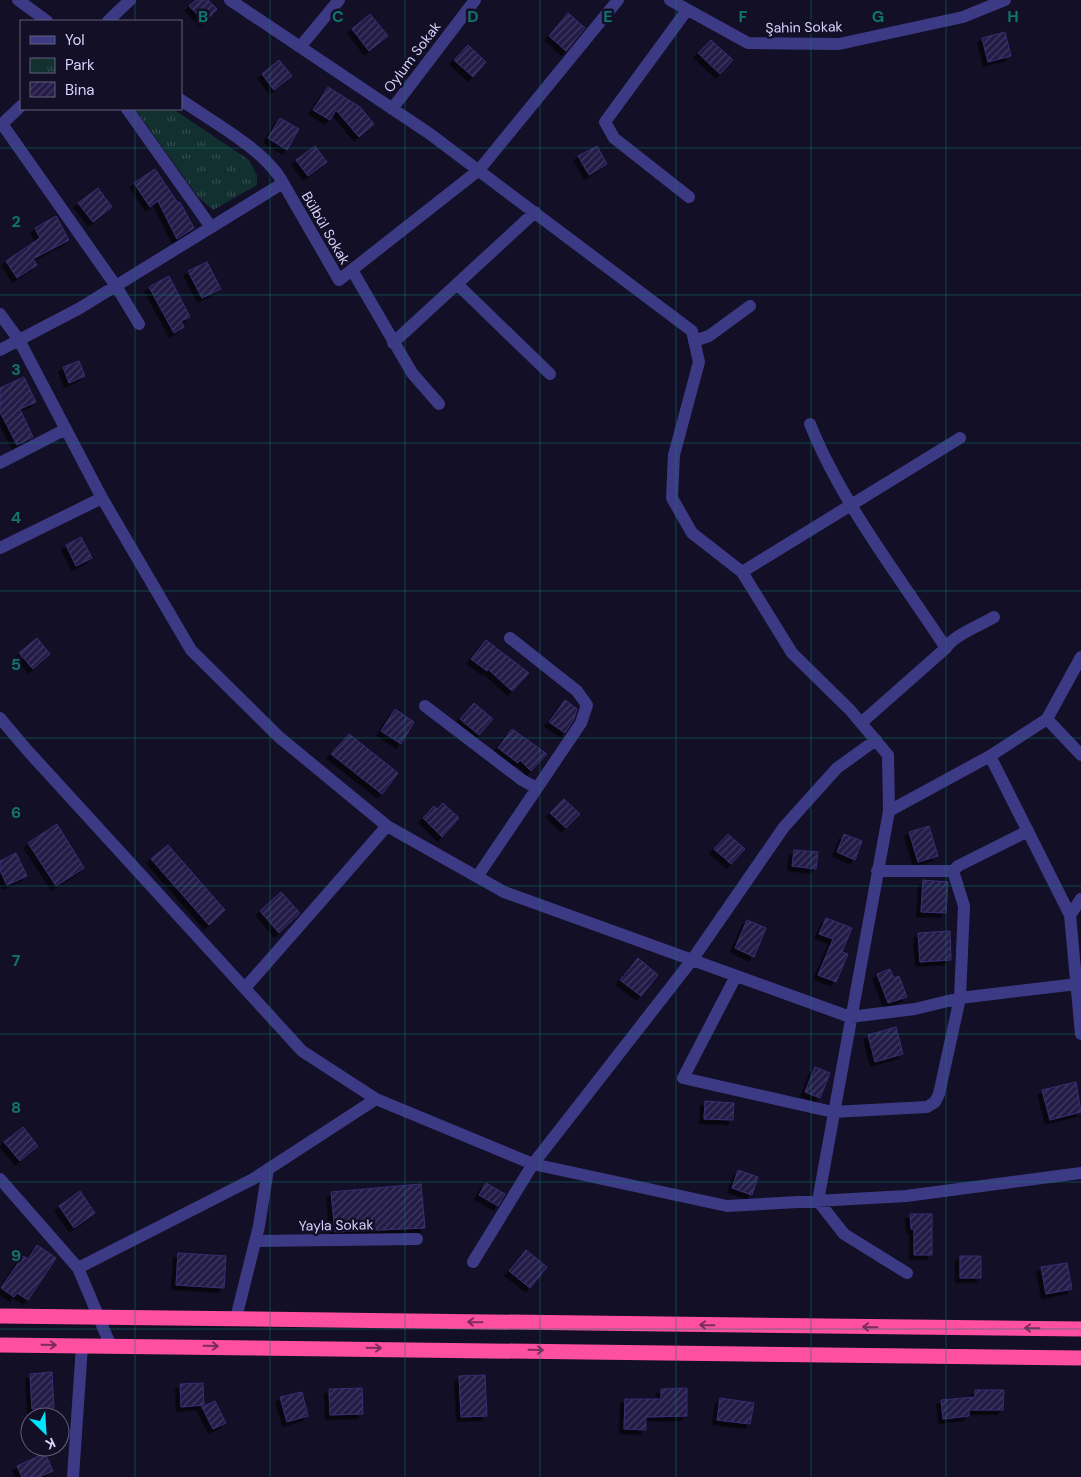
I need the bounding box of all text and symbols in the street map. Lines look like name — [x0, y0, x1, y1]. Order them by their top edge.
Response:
text: B — [198, 6, 208, 27]
text: C — [332, 6, 344, 27]
text: D — [467, 6, 479, 27]
text: E — [603, 6, 613, 27]
text: F — [739, 6, 748, 27]
text: G — [872, 6, 884, 27]
text: H — [1007, 6, 1019, 27]
street label: Şahin Sokak — [765, 17, 843, 37]
street label: Oylum Sokak — [380, 18, 444, 96]
legend — [20, 20, 182, 110]
text: Yol — [65, 30, 85, 50]
text: Park — [65, 55, 95, 75]
text: Bina — [65, 80, 94, 100]
street label: Bülbül Sokak — [298, 188, 354, 268]
text: 2 — [11, 211, 21, 232]
text: 3 — [11, 359, 21, 380]
text: 4 — [11, 507, 21, 528]
text: 5 — [11, 654, 21, 675]
text: 6 — [11, 802, 21, 823]
text: 7 — [12, 950, 21, 971]
text: 8 — [11, 1097, 21, 1118]
street label: Yayla Sokak — [298, 1215, 374, 1235]
text: 9 — [11, 1245, 21, 1266]
one-way arrow — [467, 1317, 484, 1327]
one-way arrow — [700, 1320, 716, 1330]
one-way arrow — [862, 1322, 878, 1332]
one-way arrow — [1025, 1323, 1041, 1333]
one-way arrow — [40, 1341, 56, 1350]
one-way arrow — [202, 1341, 219, 1351]
one-way arrow — [365, 1343, 381, 1353]
one-way arrow — [528, 1345, 544, 1355]
north arrow — [20, 1407, 70, 1457]
text: K — [43, 1434, 58, 1454]

